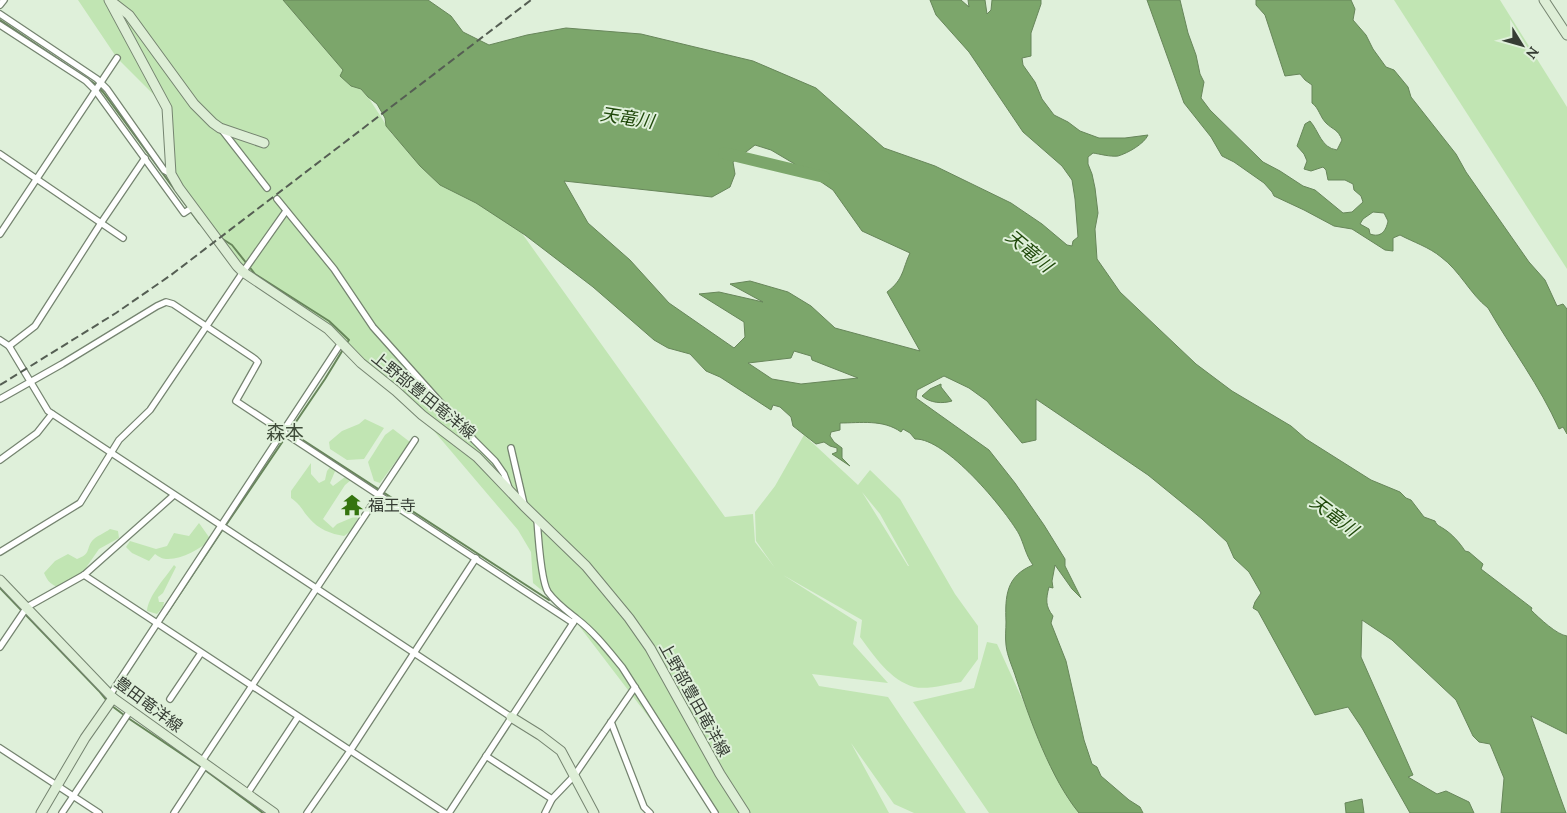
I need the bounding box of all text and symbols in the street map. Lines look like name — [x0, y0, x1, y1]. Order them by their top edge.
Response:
north arrow — [1497, 20, 1547, 70]
text: N — [1522, 43, 1543, 63]
water label: 天竜川 — [599, 102, 658, 133]
water label: 天竜川 — [1001, 224, 1059, 278]
street label: 上野部豊田竜洋線 — [368, 347, 480, 443]
district label: 森本 — [266, 420, 304, 444]
water label: 天竜川 — [1306, 490, 1364, 542]
temple icon: 福王寺 — [339, 492, 365, 518]
place label: 福王寺 — [368, 495, 416, 515]
street label: 上野部豊田竜洋線 — [655, 638, 735, 760]
street label: 豊田竜洋線 — [111, 672, 187, 736]

